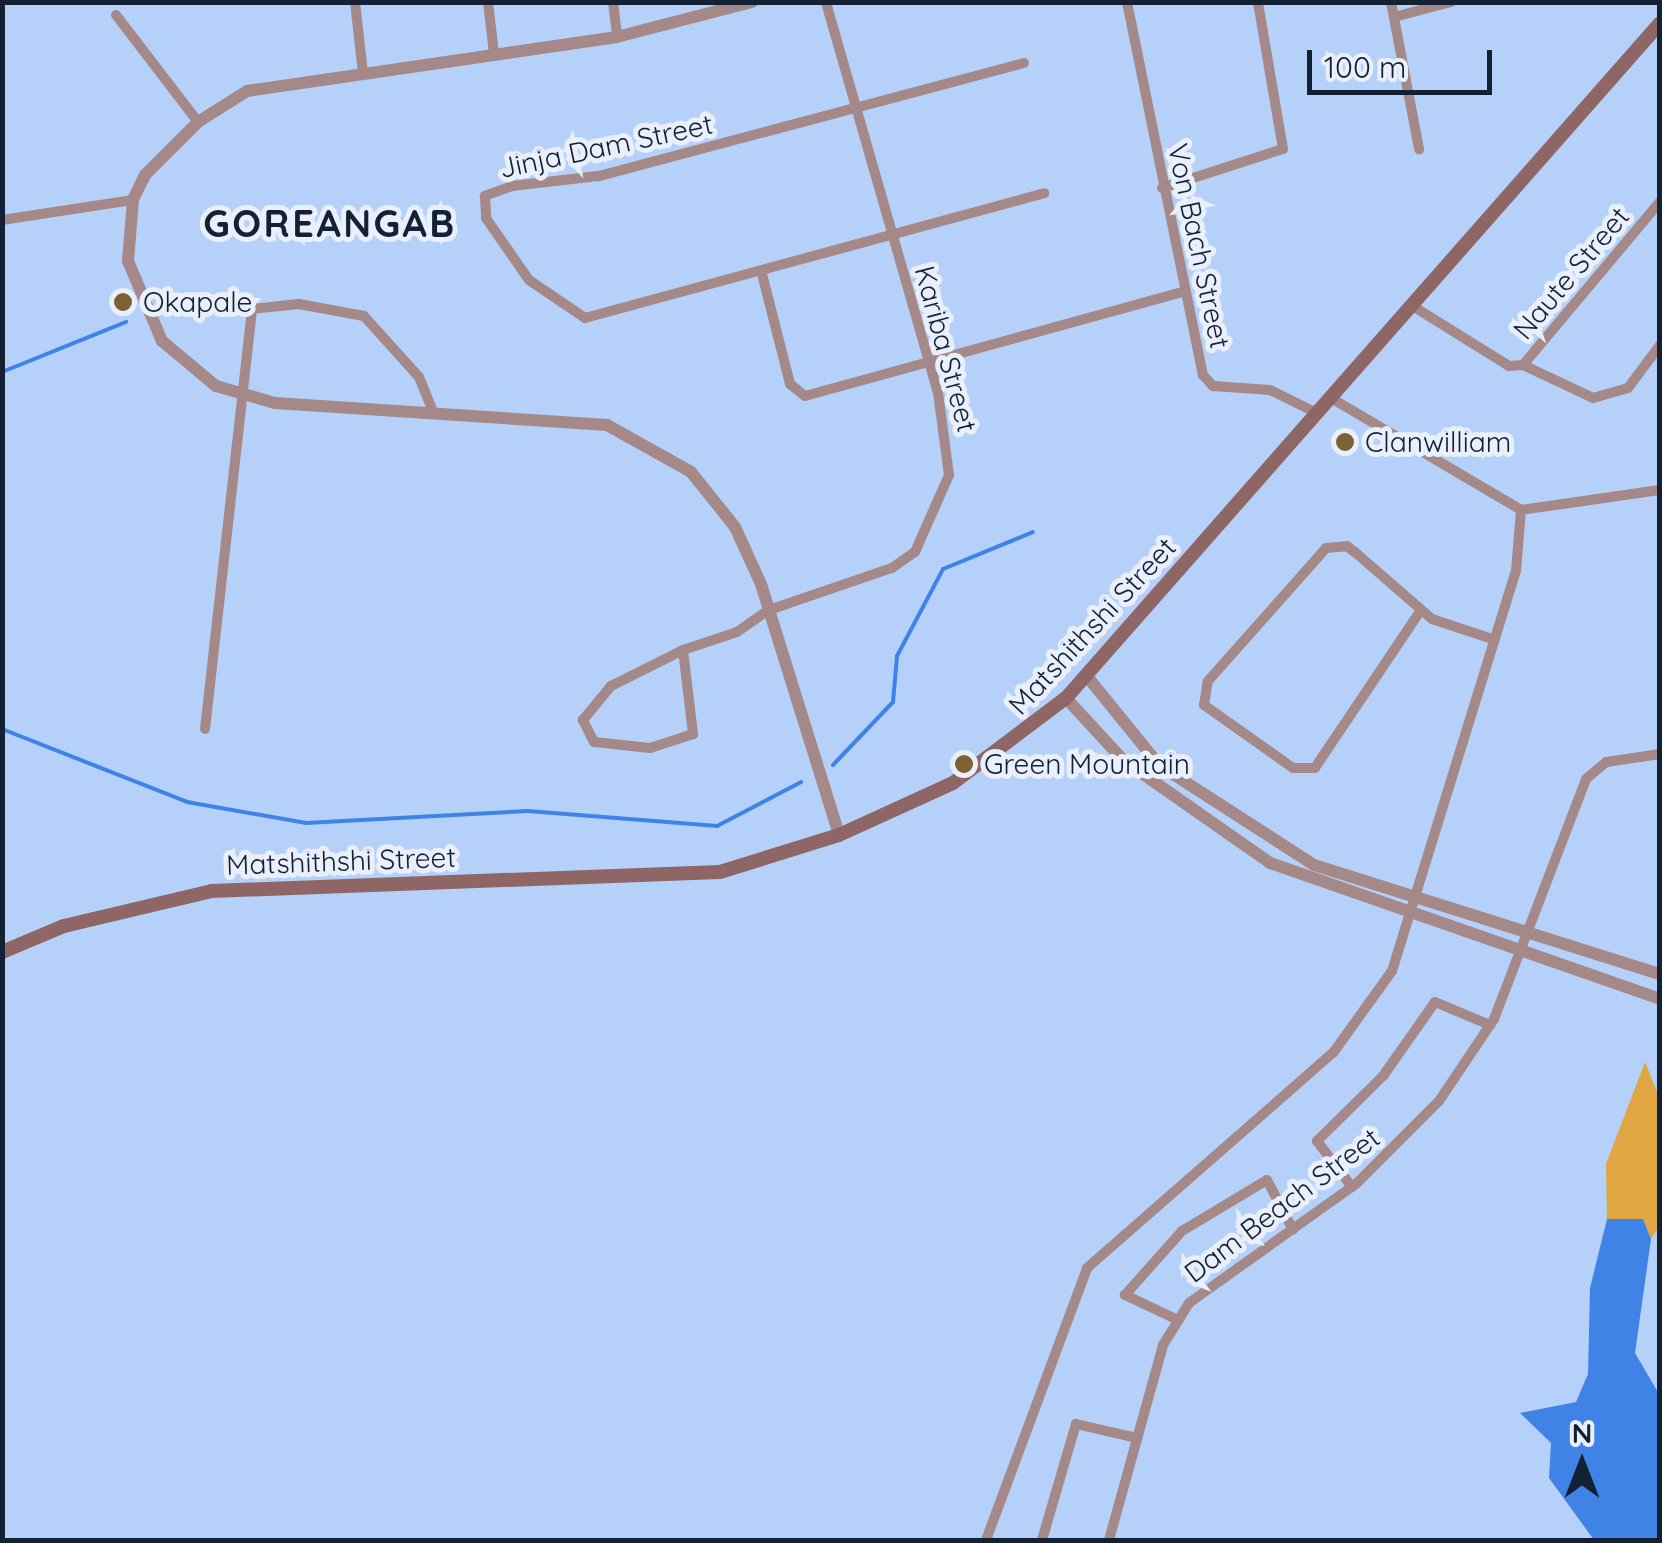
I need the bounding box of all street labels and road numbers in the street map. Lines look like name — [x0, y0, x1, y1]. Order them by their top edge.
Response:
street label: Jinja Dam Street — [496, 107, 716, 185]
street label: Von Bach Street — [1161, 141, 1237, 351]
street label: Naute Street — [1506, 200, 1636, 346]
street label: Kariba Street — [908, 262, 984, 436]
street label: Matshithshi Street — [1001, 531, 1183, 721]
street label: Matshithshi Street — [226, 840, 456, 882]
street label: Dam Beach Street — [1178, 1121, 1386, 1289]

